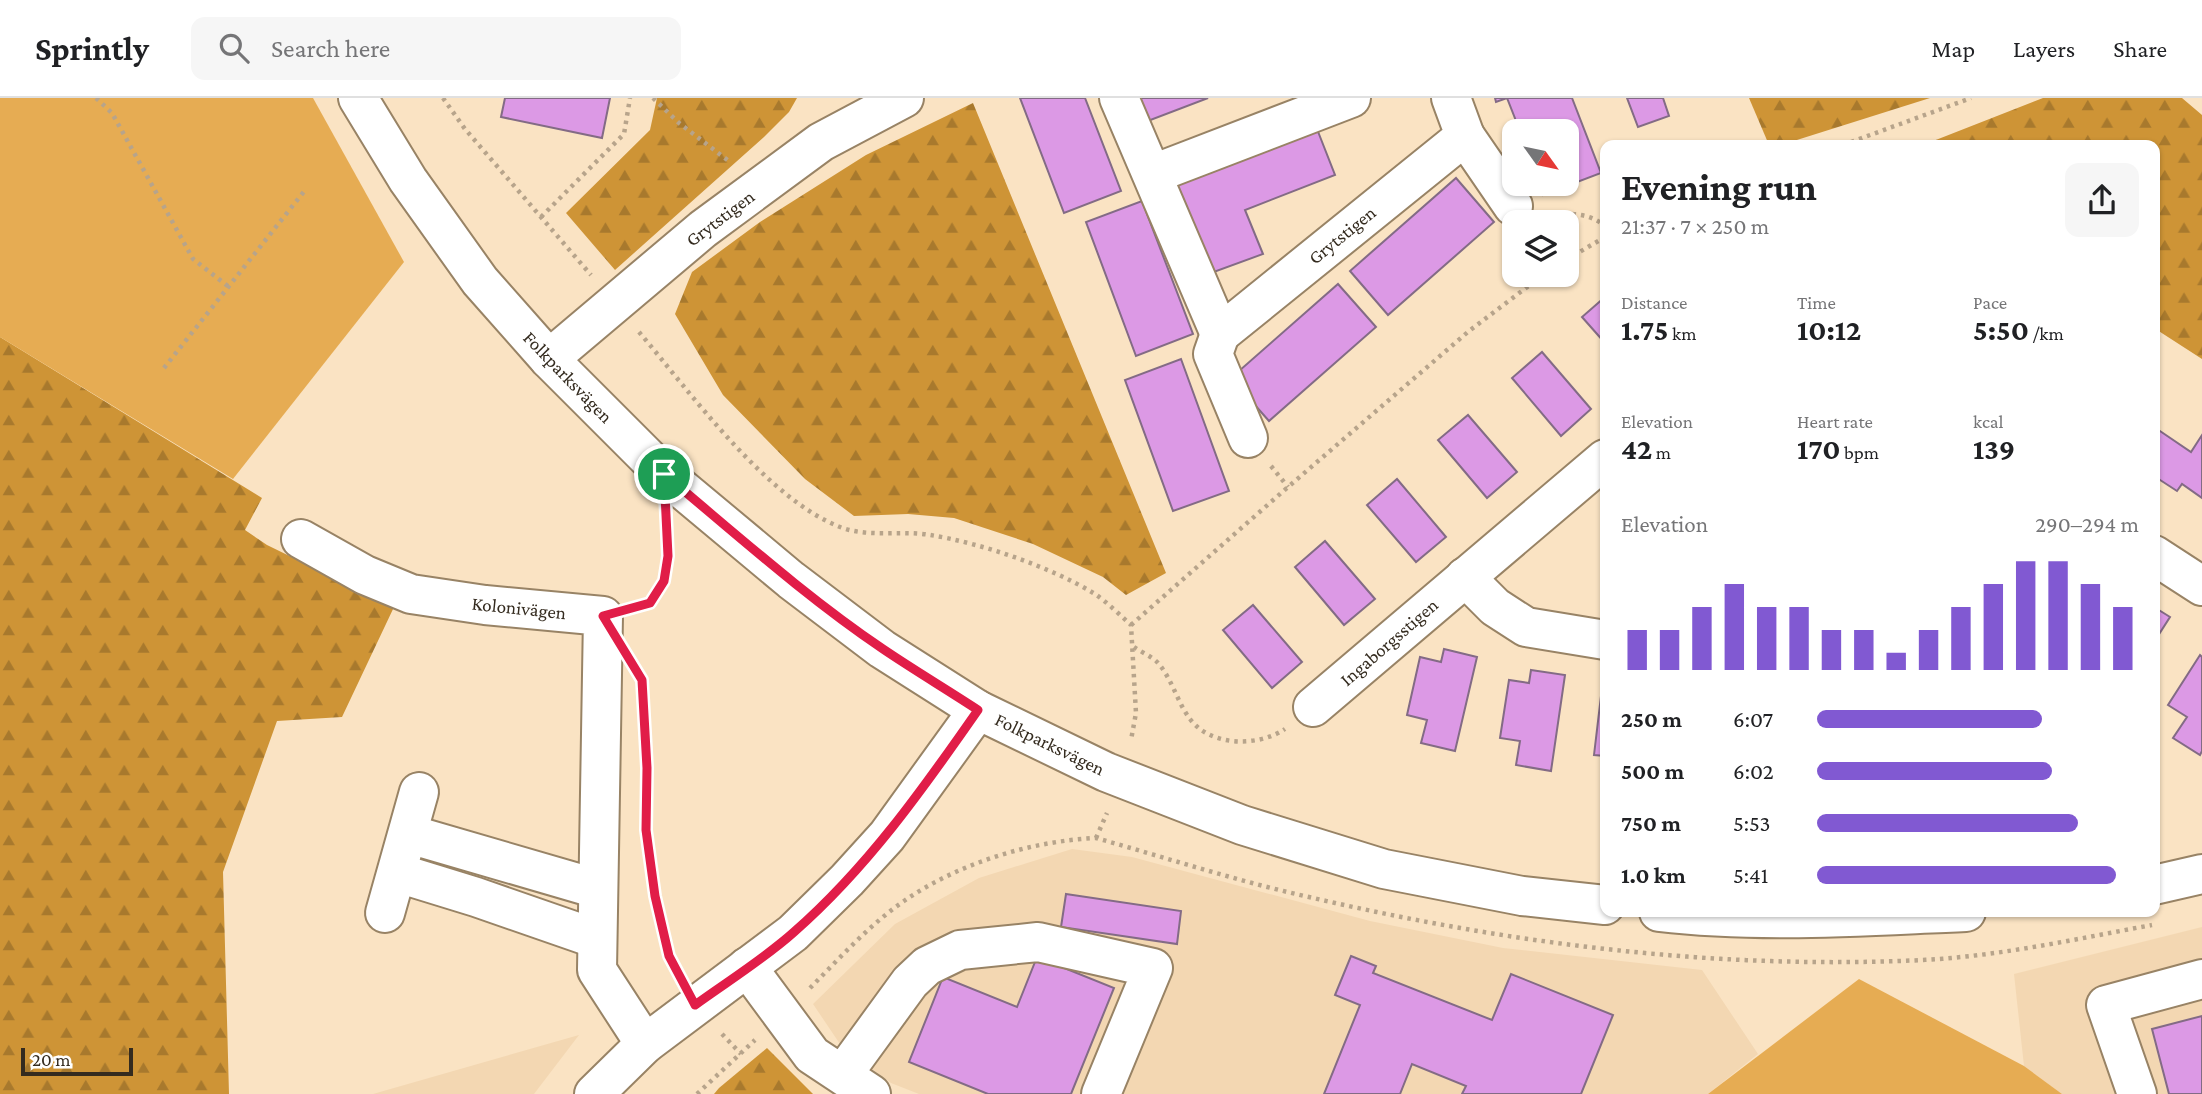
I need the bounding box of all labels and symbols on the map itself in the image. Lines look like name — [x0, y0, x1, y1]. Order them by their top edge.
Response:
north arrow — [1502, 119, 1578, 196]
street label: Grytstigen — [682, 186, 758, 250]
street label: Grytstigen — [1304, 202, 1380, 268]
street label: Folkparksvägen — [519, 327, 617, 427]
pin — [634, 444, 694, 504]
street label: Kolonivägen — [471, 593, 567, 623]
street label: Ingaborgsstigen — [1336, 594, 1442, 690]
street label: Folkparksvägen — [992, 708, 1108, 780]
scale bar — [21, 1045, 133, 1077]

